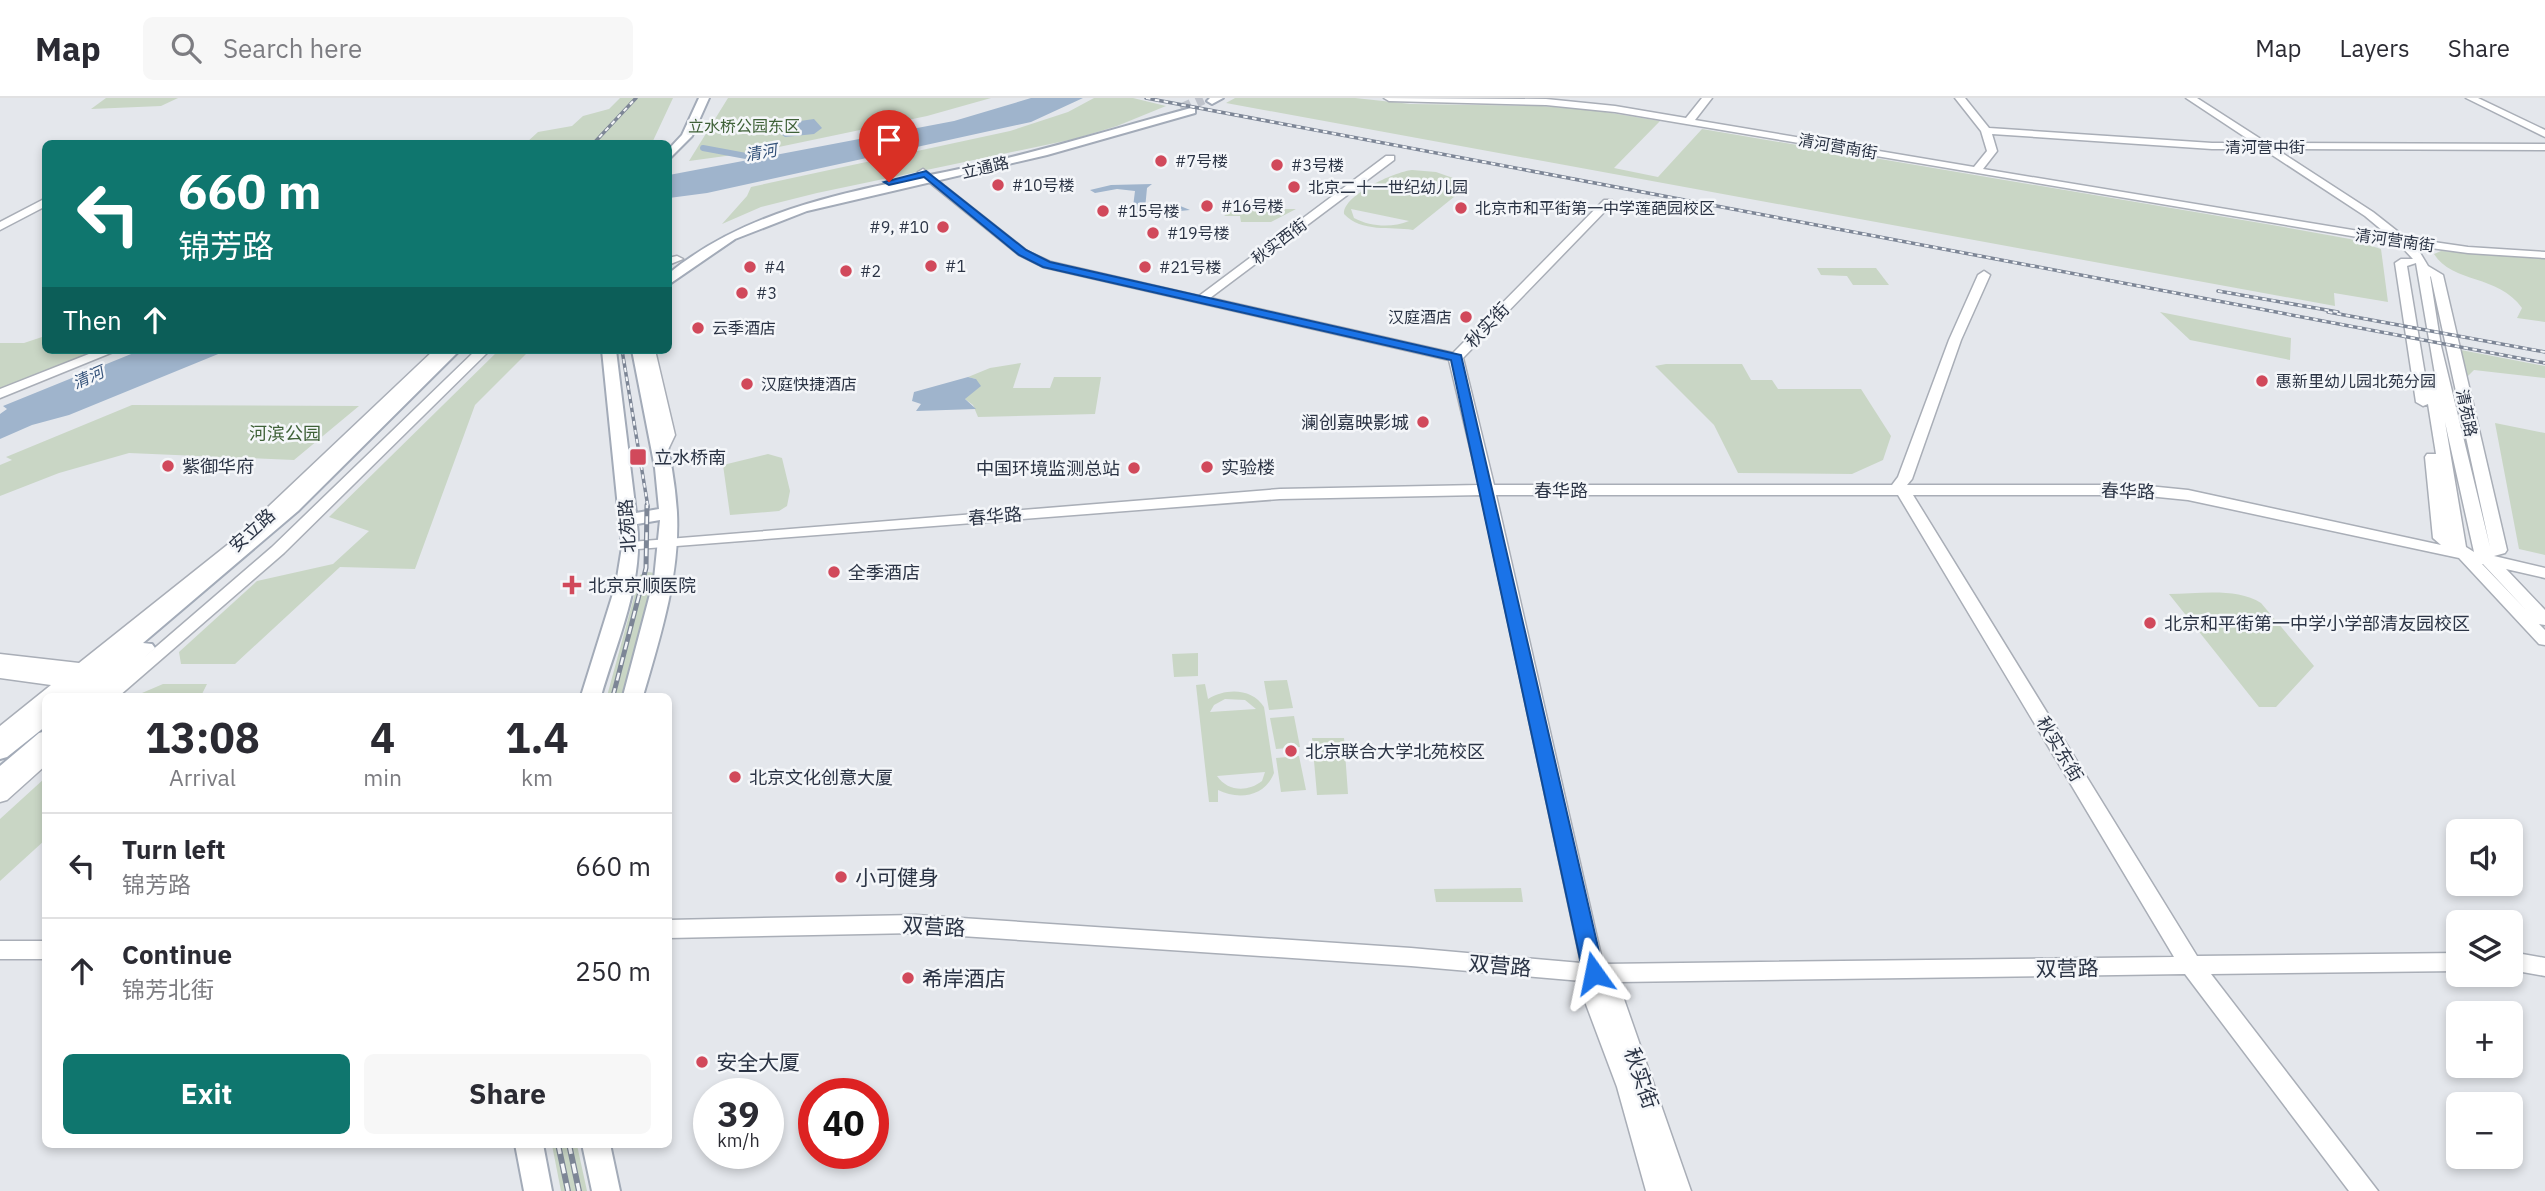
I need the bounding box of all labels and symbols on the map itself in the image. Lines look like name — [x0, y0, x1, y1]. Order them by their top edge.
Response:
pin — [859, 110, 919, 182]
park label: 立水桥公园东区 — [688, 116, 800, 136]
street label: 清河营南街 — [1797, 129, 1879, 163]
street label: 清河营中街 — [2225, 137, 2305, 157]
water label: 清河 — [743, 139, 781, 165]
place label: #7号楼 — [1175, 151, 1228, 171]
street label: 立通路 — [959, 152, 1011, 182]
marker: #7号楼 — [1153, 153, 1169, 169]
place label: #3号楼 — [1291, 155, 1344, 175]
marker: #3号楼 — [1269, 157, 1285, 173]
place label: #10号楼 — [1012, 175, 1075, 195]
marker: #10号楼 — [990, 177, 1006, 193]
place label: 北京二十一世纪幼儿园 — [1308, 177, 1468, 197]
marker: 北京二十一世纪幼儿园 — [1286, 179, 1302, 195]
place label: #16号楼 — [1221, 196, 1284, 216]
marker: #16号楼 — [1199, 198, 1215, 214]
place label: 北京市和平街第一中学莲葩园校区 — [1475, 198, 1715, 218]
marker: 北京市和平街第一中学莲葩园校区 — [1453, 200, 1469, 216]
place label: #15号楼 — [1117, 201, 1180, 221]
marker: #15号楼 — [1095, 203, 1111, 219]
street label: 秋实西街 — [1247, 214, 1311, 268]
place label: #9, #10 — [869, 217, 929, 237]
marker: #9, #10 — [935, 219, 951, 235]
place label: #19号楼 — [1167, 223, 1230, 243]
marker: #19号楼 — [1145, 225, 1161, 241]
street label: 清河营南街 — [2354, 225, 2436, 255]
place label: #1 — [945, 256, 966, 276]
place label: #4 — [764, 257, 785, 277]
place label: #21号楼 — [1159, 257, 1222, 277]
marker: #1 — [923, 258, 939, 274]
marker: #4 — [742, 259, 758, 275]
marker: #21号楼 — [1137, 259, 1153, 275]
place label: #2 — [860, 261, 881, 281]
marker: #2 — [838, 263, 854, 279]
place label: #3 — [756, 283, 777, 303]
marker: #3 — [734, 285, 750, 301]
street label: 秋实街 — [1460, 298, 1514, 352]
place label: 汉庭酒店 — [1388, 307, 1452, 327]
marker: 汉庭酒店 — [1458, 309, 1474, 325]
place label: 云季酒店 — [712, 318, 776, 338]
marker: 云季酒店 — [690, 320, 706, 336]
water label: 清河 — [69, 360, 109, 393]
place label: 惠新里幼儿园北苑分园 — [2276, 371, 2436, 391]
marker: 惠新里幼儿园北苑分园 — [2254, 373, 2270, 389]
place label: 汉庭快捷酒店 — [761, 374, 857, 394]
marker: 汉庭快捷酒店 — [739, 376, 755, 392]
street label: 清苑路 — [2452, 387, 2482, 439]
place label: 澜创嘉映影城 — [1301, 411, 1409, 434]
marker: 澜创嘉映影城 — [1415, 414, 1431, 430]
park label: 河滨公园 — [249, 422, 321, 445]
place label: 立水桥南 — [654, 446, 726, 469]
marker: 立水桥南 — [628, 447, 648, 467]
place label: 紫御华府 — [182, 455, 254, 478]
place label: 实验楼 — [1221, 456, 1275, 479]
place label: 中国环境监测总站 — [976, 457, 1120, 480]
marker: 紫御华府 — [160, 458, 176, 474]
marker: 实验楼 — [1199, 459, 1215, 475]
marker: 中国环境监测总站 — [1126, 460, 1142, 476]
street label: 春华路 — [1534, 479, 1588, 502]
street label: 春华路 — [2101, 479, 2155, 503]
street label: 北苑路 — [614, 498, 640, 554]
street label: 春华路 — [967, 502, 1023, 530]
street label: 安立路 — [224, 503, 280, 557]
place label: 全季酒店 — [848, 561, 920, 584]
marker: 全季酒店 — [826, 564, 842, 580]
place label: 北京京顺医院 — [588, 574, 696, 597]
marker: 北京京顺医院 — [562, 575, 582, 595]
place label: 北京和平街第一中学小学部清友园校区 — [2164, 612, 2470, 635]
marker: 北京和平街第一中学小学部清友园校区 — [2142, 615, 2158, 631]
street label: 秋实东街 — [2032, 712, 2088, 786]
place label: 北京联合大学北苑校区 — [1305, 740, 1485, 763]
marker: 北京联合大学北苑校区 — [1283, 743, 1299, 759]
place label: 北京文化创意大厦 — [749, 766, 893, 789]
marker: 北京文化创意大厦 — [727, 769, 743, 785]
place label: 小可健身 — [855, 863, 939, 891]
marker: 小可健身 — [833, 869, 849, 885]
street label: 双营路 — [902, 910, 966, 942]
position arrow — [1557, 936, 1631, 1010]
street label: 双营路 — [1467, 948, 1533, 982]
street label: 双营路 — [2035, 953, 2099, 983]
place label: 希岸酒店 — [922, 964, 1006, 992]
marker: 希岸酒店 — [900, 970, 916, 986]
street label: 秋实街 — [1619, 1044, 1665, 1112]
place label: 安全大厦 — [716, 1048, 800, 1076]
marker: 安全大厦 — [694, 1054, 710, 1070]
speed limit sign: 40 — [798, 1078, 889, 1169]

